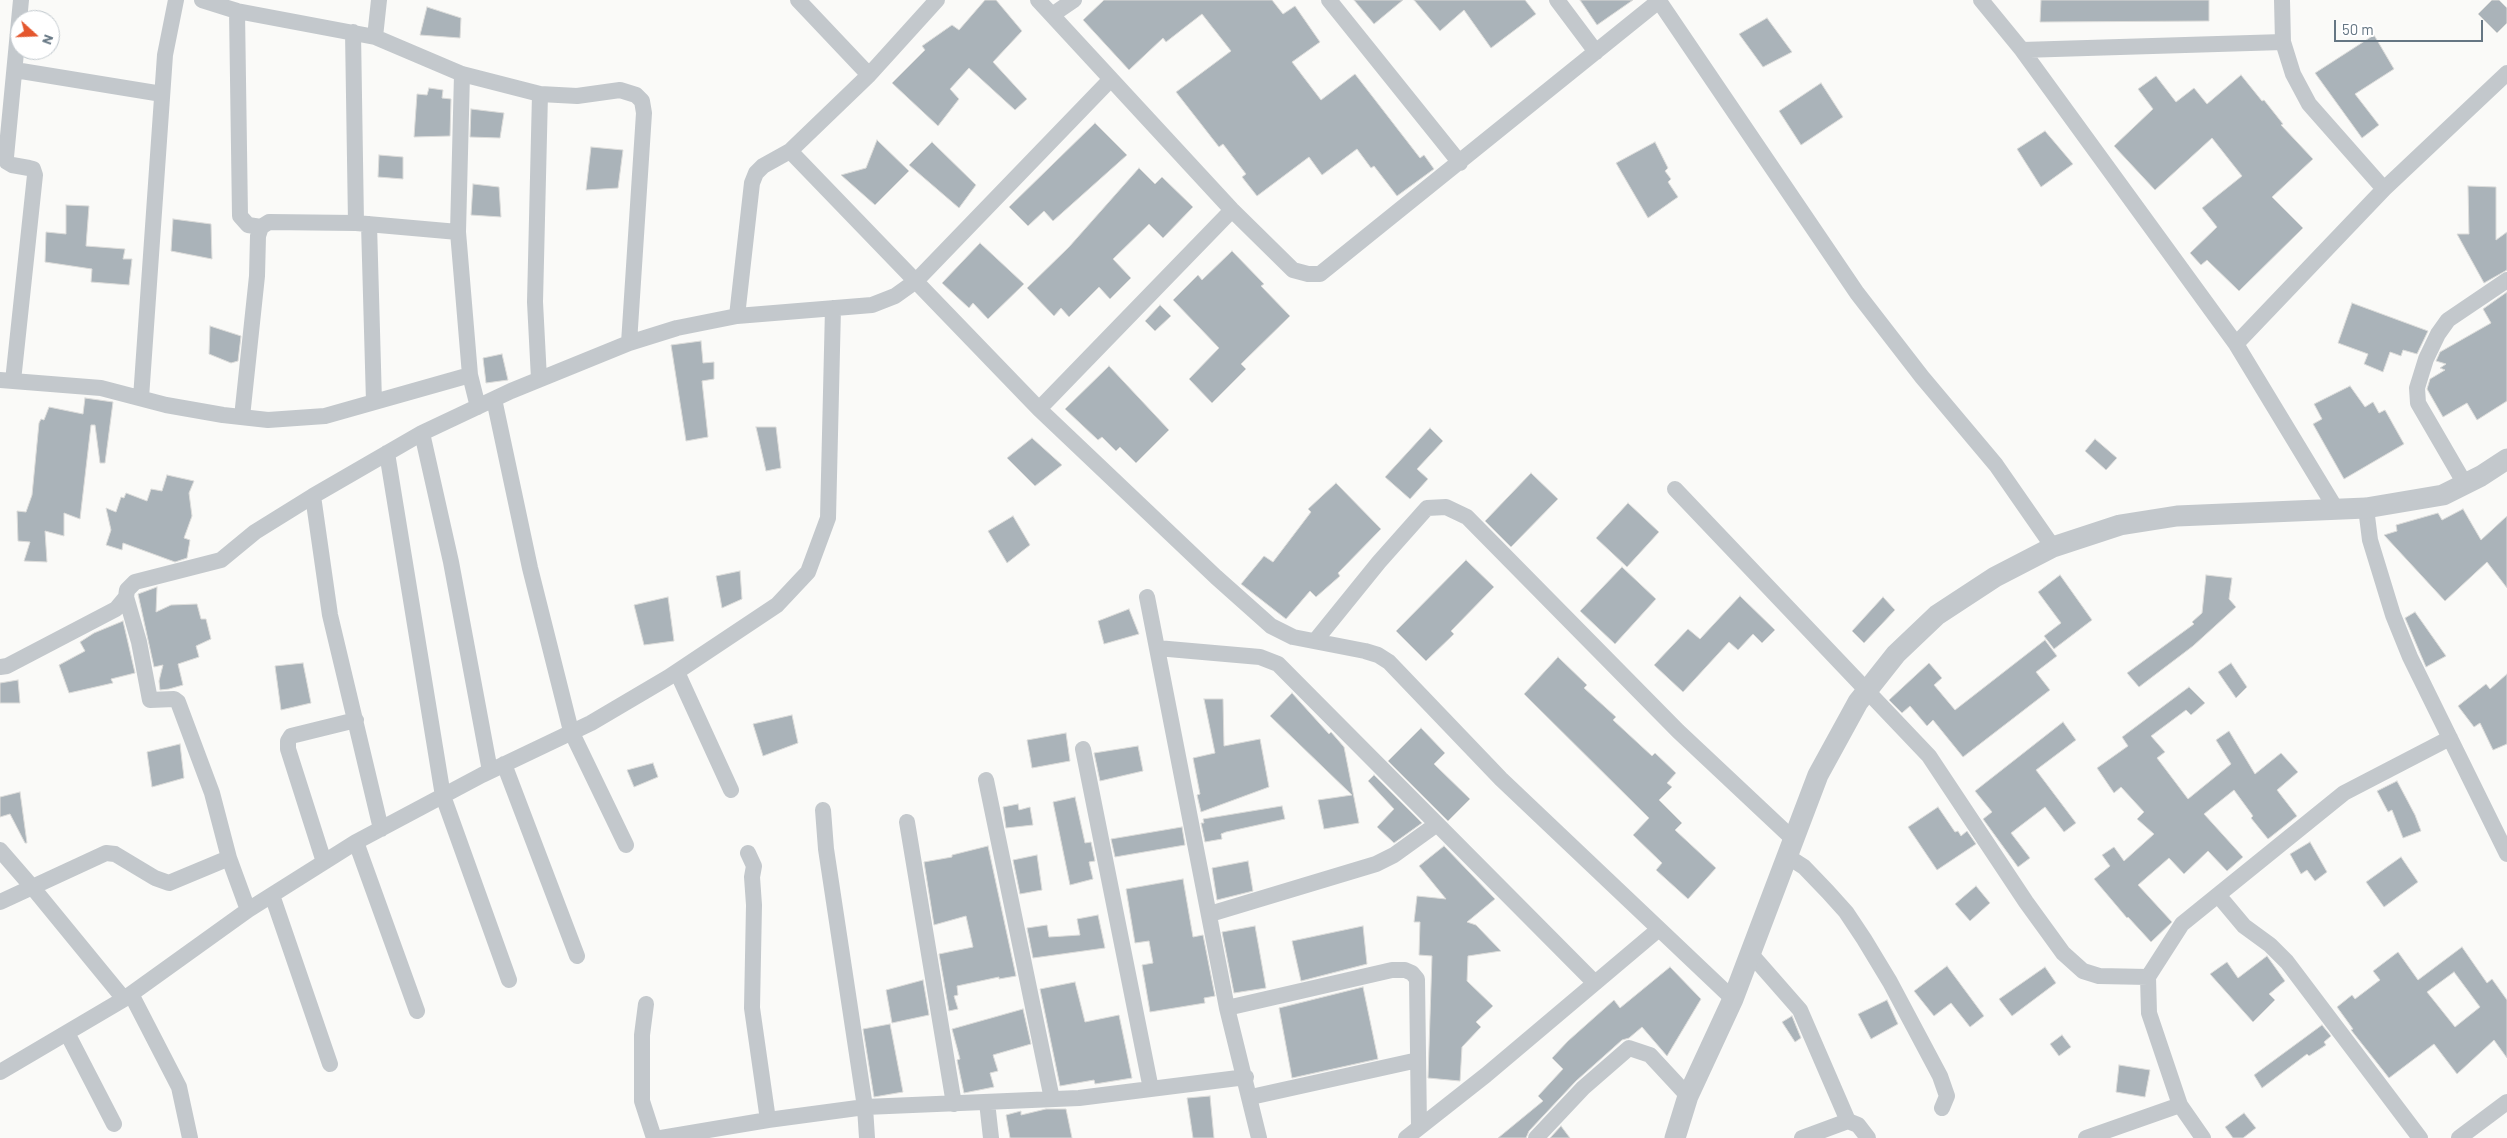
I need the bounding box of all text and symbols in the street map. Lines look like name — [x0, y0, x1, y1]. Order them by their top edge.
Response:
north arrow — [10, 10, 60, 60]
scale bar — [2337, 10, 2486, 42]
text: 50 m — [2342, 20, 2374, 38]
text: N — [39, 33, 58, 47]

